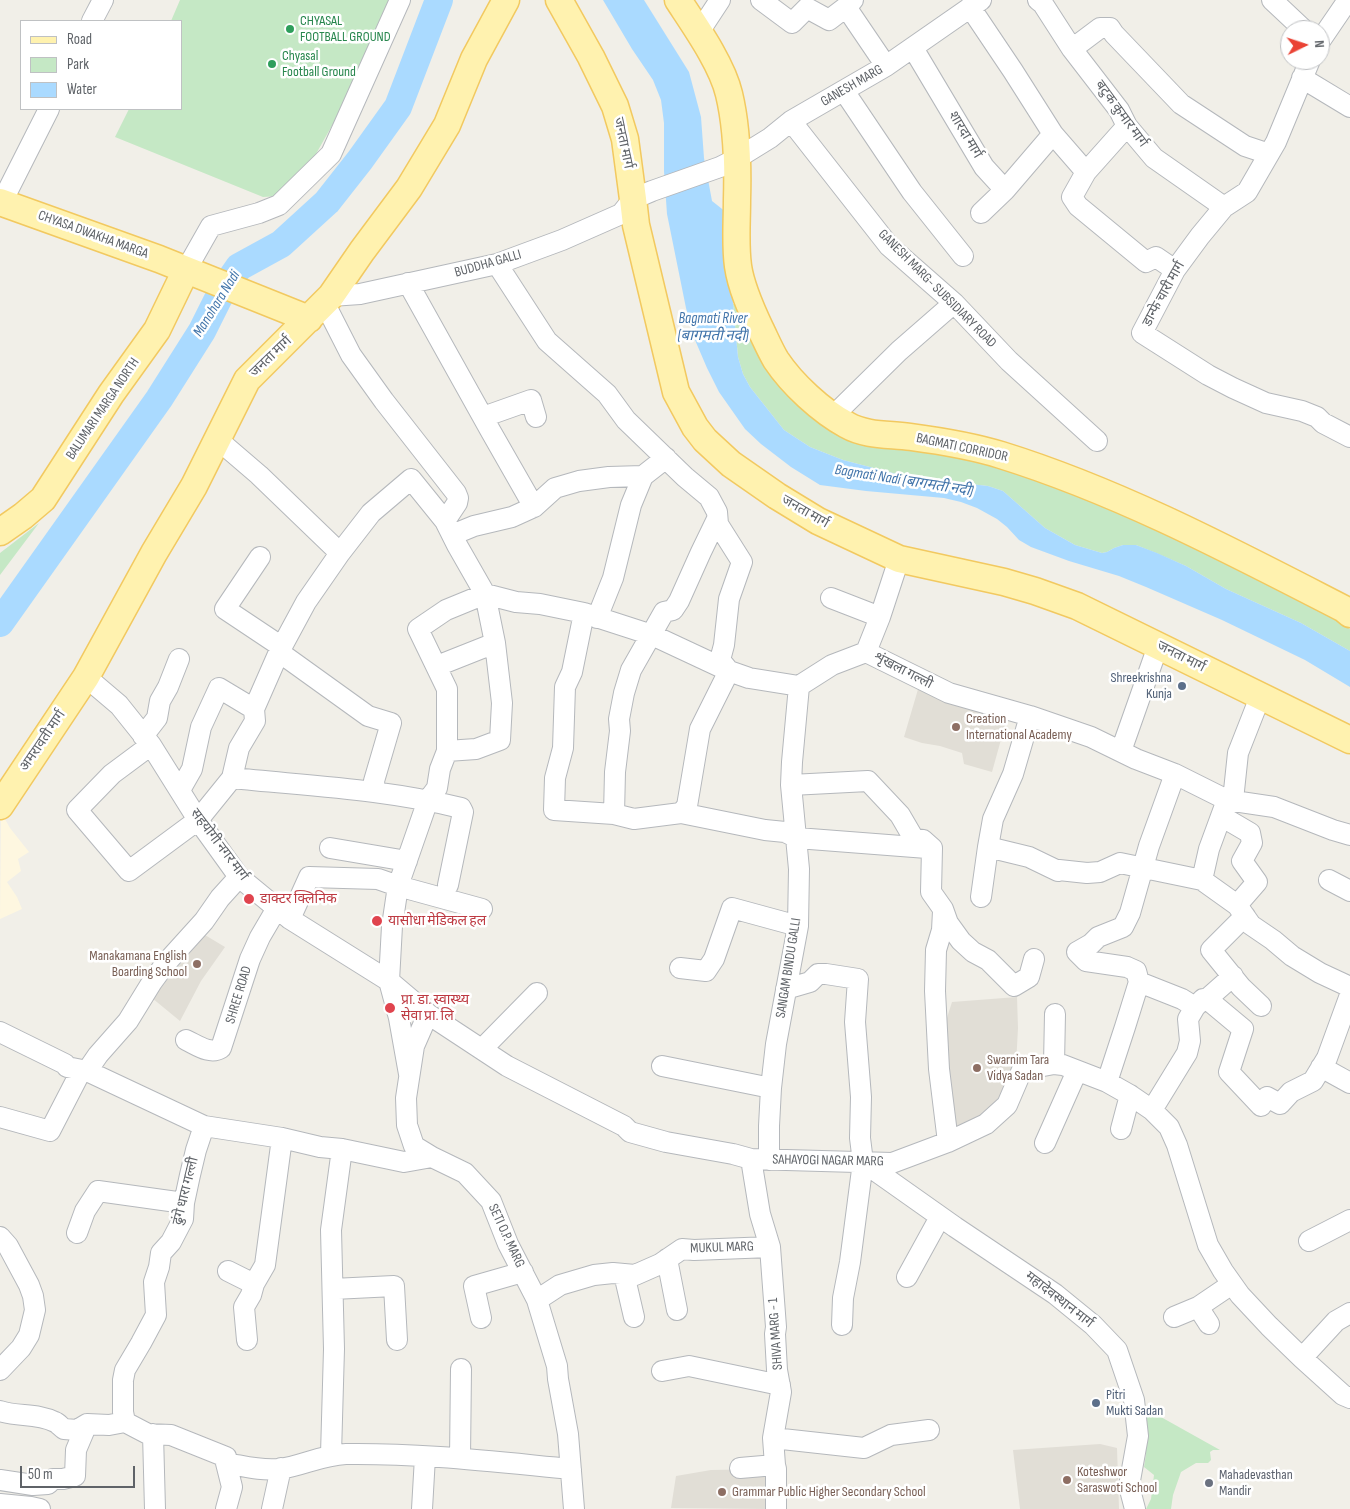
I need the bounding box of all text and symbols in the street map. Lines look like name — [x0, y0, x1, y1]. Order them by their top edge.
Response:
place label: CHYASAL FOOTBALL GROUND — [300, 13, 391, 46]
legend — [20, 20, 182, 110]
north arrow — [1280, 20, 1330, 70]
marker: CHYASAL FOOTBALL GROUND — [284, 23, 296, 35]
text: Road — [67, 30, 92, 49]
text: N — [1311, 40, 1328, 48]
place label: Chyasal Football Ground — [282, 48, 356, 80]
text: Park — [67, 55, 89, 74]
marker: Chyasal Football Ground — [266, 58, 278, 70]
street label: GANESH MARG — [818, 61, 886, 111]
street label: बटुक कुमार मार्ग — [1091, 77, 1151, 151]
text: Water — [67, 80, 97, 99]
street label: शारदा मार्ग — [944, 108, 986, 162]
street label: जनता मार्ग — [609, 116, 637, 170]
street label: CHYASA DWAKHA MARGA — [36, 207, 150, 263]
street label: GANESH MARG- SUBSIDIARY ROAD — [874, 226, 1000, 352]
street label: BUDDHA GALLI — [453, 246, 523, 282]
street label: डान्फे चारी मार्ग — [1139, 258, 1189, 330]
water label: Manohara Nadi — [190, 268, 244, 340]
water label: Bagmati River (बागमती नदी) — [677, 310, 749, 345]
street label: जनता मार्ग — [247, 333, 295, 381]
street label: BALUMARI MARGA NORTH — [63, 355, 143, 463]
street label: BAGMATI CORRIDOR — [915, 430, 1009, 466]
water label: Bagmati Nadi (बागमती नदी) — [834, 461, 974, 501]
street label: जनता मार्ग — [778, 492, 832, 532]
street label: जनता मार्ग — [1154, 638, 1208, 676]
street label: शृंखला गल्ली — [871, 649, 935, 693]
place label: Shreekrishna Kunja — [1111, 670, 1172, 702]
marker: Shreekrishna Kunja — [1176, 680, 1188, 692]
street label: अमरावती मार्ग — [16, 707, 70, 775]
place label: Creation International Academy — [966, 711, 1072, 744]
marker: Creation International Academy — [950, 721, 962, 733]
street label: सहयोगी नगर मार्ग — [186, 806, 252, 884]
place label: डाक्टर क्लिनिक — [260, 891, 337, 907]
marker: डाक्टर क्लिनिक — [242, 892, 256, 906]
place label: यासोधा मेडिकल हल — [388, 913, 486, 929]
marker: यासोधा मेडिकल हल — [370, 914, 384, 928]
street label: SANGAM BINDU GALLI — [773, 917, 805, 1019]
place label: Manakamana English Boarding School — [89, 948, 187, 980]
marker: Manakamana English Boarding School — [191, 958, 203, 970]
street label: SHREE ROAD — [222, 964, 256, 1026]
place label: प्रा. डा. स्वास्थ्य सेवा प्रा. लि — [401, 992, 469, 1024]
marker: प्रा. डा. स्वास्थ्य सेवा प्रा. लि — [383, 1001, 397, 1015]
place label: Swarnim Tara Vidya Sadan — [987, 1052, 1049, 1084]
marker: Swarnim Tara Vidya Sadan — [971, 1062, 983, 1074]
street label: SAHAYOGI NAGAR MARG — [772, 1152, 884, 1170]
street label: ढुंगे धारा गल्ली — [169, 1155, 203, 1227]
street label: SETI O.P. MARG — [484, 1202, 528, 1270]
street label: MUKUL MARG — [690, 1238, 754, 1258]
street label: महादेवस्थान मार्ग — [1021, 1268, 1097, 1332]
street label: SHIVA MARG - 1 — [765, 1297, 787, 1371]
place label: Pitri Mukti Sadan — [1106, 1387, 1163, 1420]
marker: Pitri Mukti Sadan — [1090, 1397, 1102, 1409]
scale bar — [22, 1456, 138, 1488]
place label: Koteshwor Saraswoti School — [1077, 1464, 1157, 1496]
text: 50 m — [28, 1465, 53, 1484]
place label: Mahadevasthan Mandir — [1219, 1467, 1293, 1500]
marker: Koteshwor Saraswoti School — [1061, 1474, 1073, 1486]
marker: Mahadevasthan Mandir — [1203, 1477, 1215, 1489]
place label: Grammar Public Higher Secondary School — [732, 1484, 926, 1500]
marker: Grammar Public Higher Secondary School — [716, 1486, 728, 1498]

